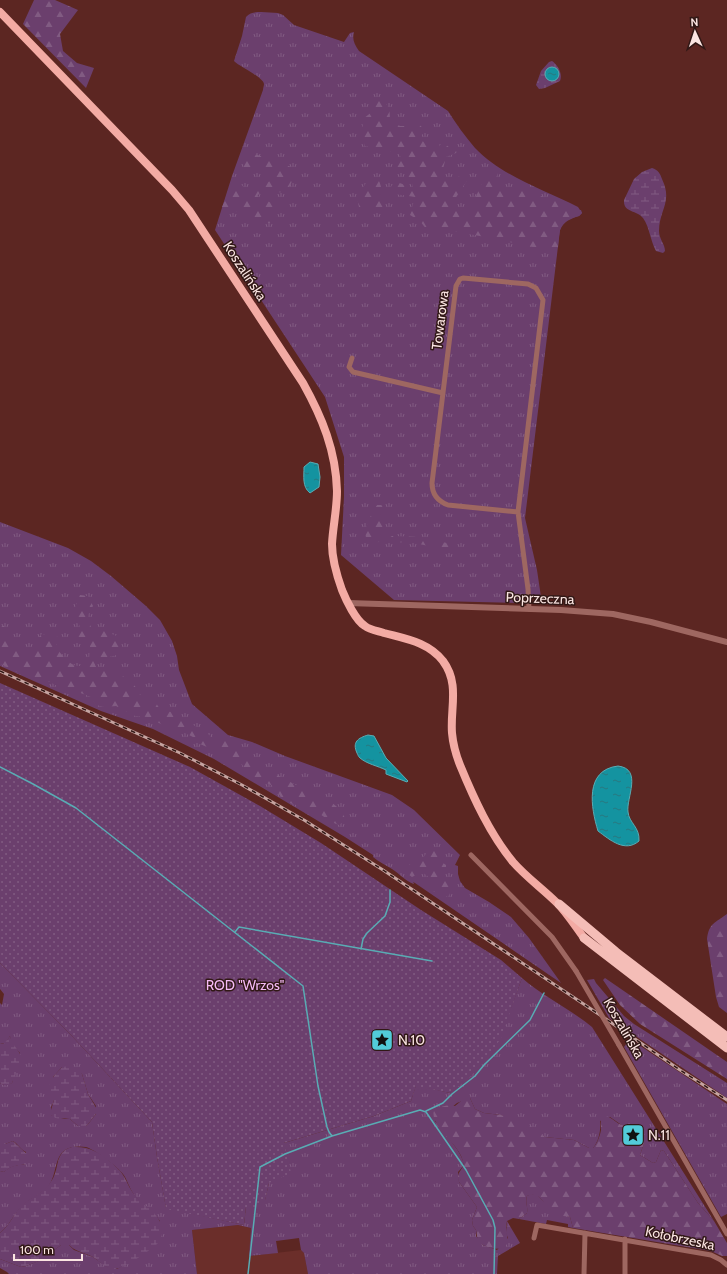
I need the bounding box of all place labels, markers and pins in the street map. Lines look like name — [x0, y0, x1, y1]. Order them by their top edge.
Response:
place icon: N.10 — [369, 1027, 395, 1053]
place label: N.10 — [398, 1031, 425, 1049]
place icon: N.11 — [620, 1122, 646, 1148]
place label: N.11 — [648, 1126, 670, 1144]

